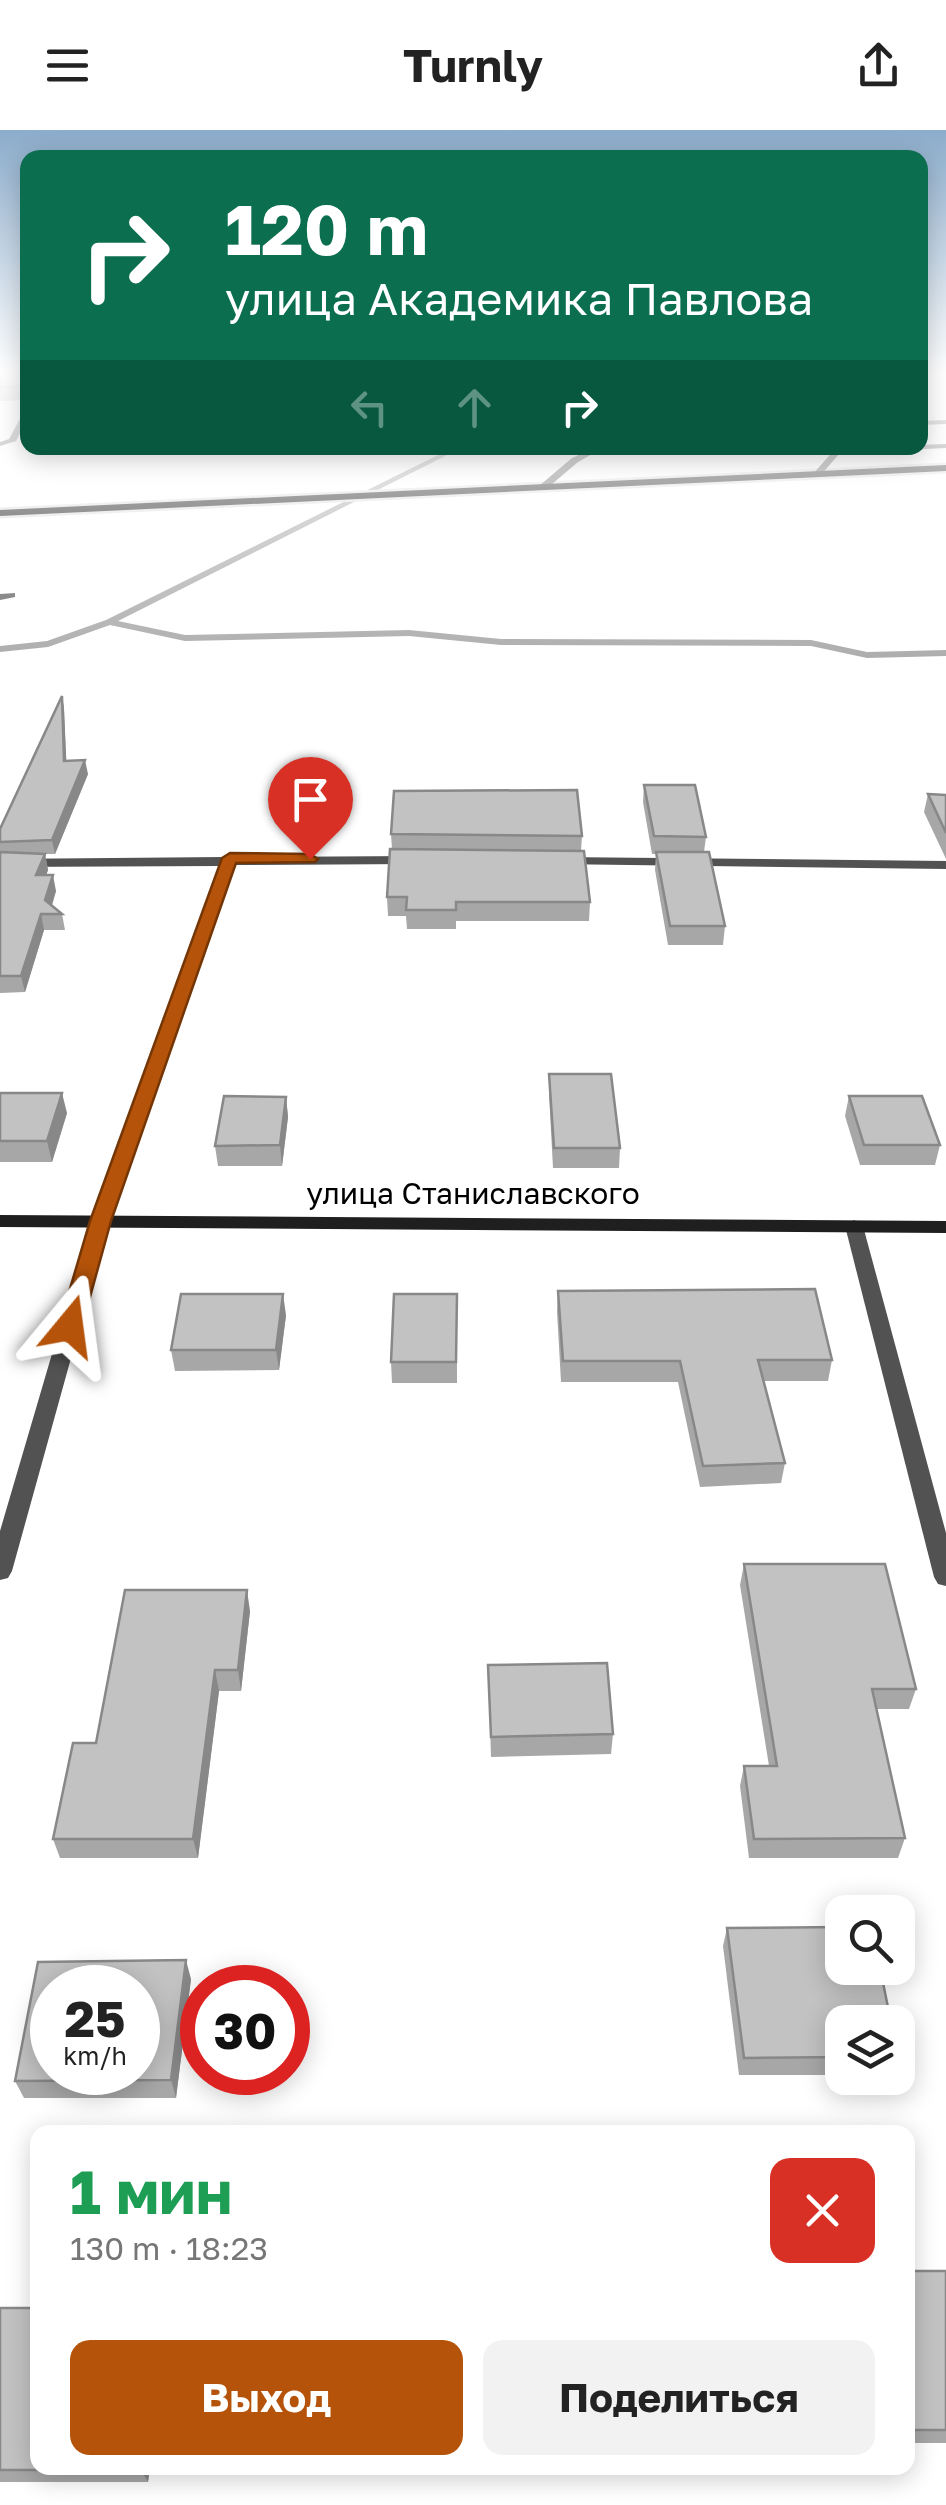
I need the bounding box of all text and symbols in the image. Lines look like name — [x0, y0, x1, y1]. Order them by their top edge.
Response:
icon: menu — [40, 38, 95, 93]
text: Turnly — [403, 38, 543, 92]
icon: share — [851, 38, 906, 93]
text: 120 m — [225, 186, 428, 270]
icon: right — [60, 190, 190, 320]
text: улица Академика Павлова — [225, 271, 813, 325]
icon: left — [342, 380, 397, 435]
icon: ahead — [447, 380, 502, 435]
icon: right — [552, 380, 607, 435]
pin — [268, 757, 353, 860]
icon: arrive — [283, 772, 338, 827]
street label: улица Станиславского — [306, 1175, 640, 1211]
position arrow — [18, 1274, 122, 1378]
map controls — [825, 1895, 915, 2095]
button: search — [825, 1895, 915, 1985]
speed limit sign: 30 — [180, 1965, 310, 2095]
text: 25 — [64, 1988, 125, 2048]
button: layers — [825, 2005, 915, 2095]
text: km/h — [63, 2040, 127, 2071]
text: 1 мин — [70, 2155, 232, 2227]
button: close — [770, 2158, 875, 2263]
text: 130 m · 18:23 — [70, 2229, 268, 2267]
button: Выход — [70, 2340, 463, 2455]
button: Поделиться — [483, 2340, 875, 2455]

